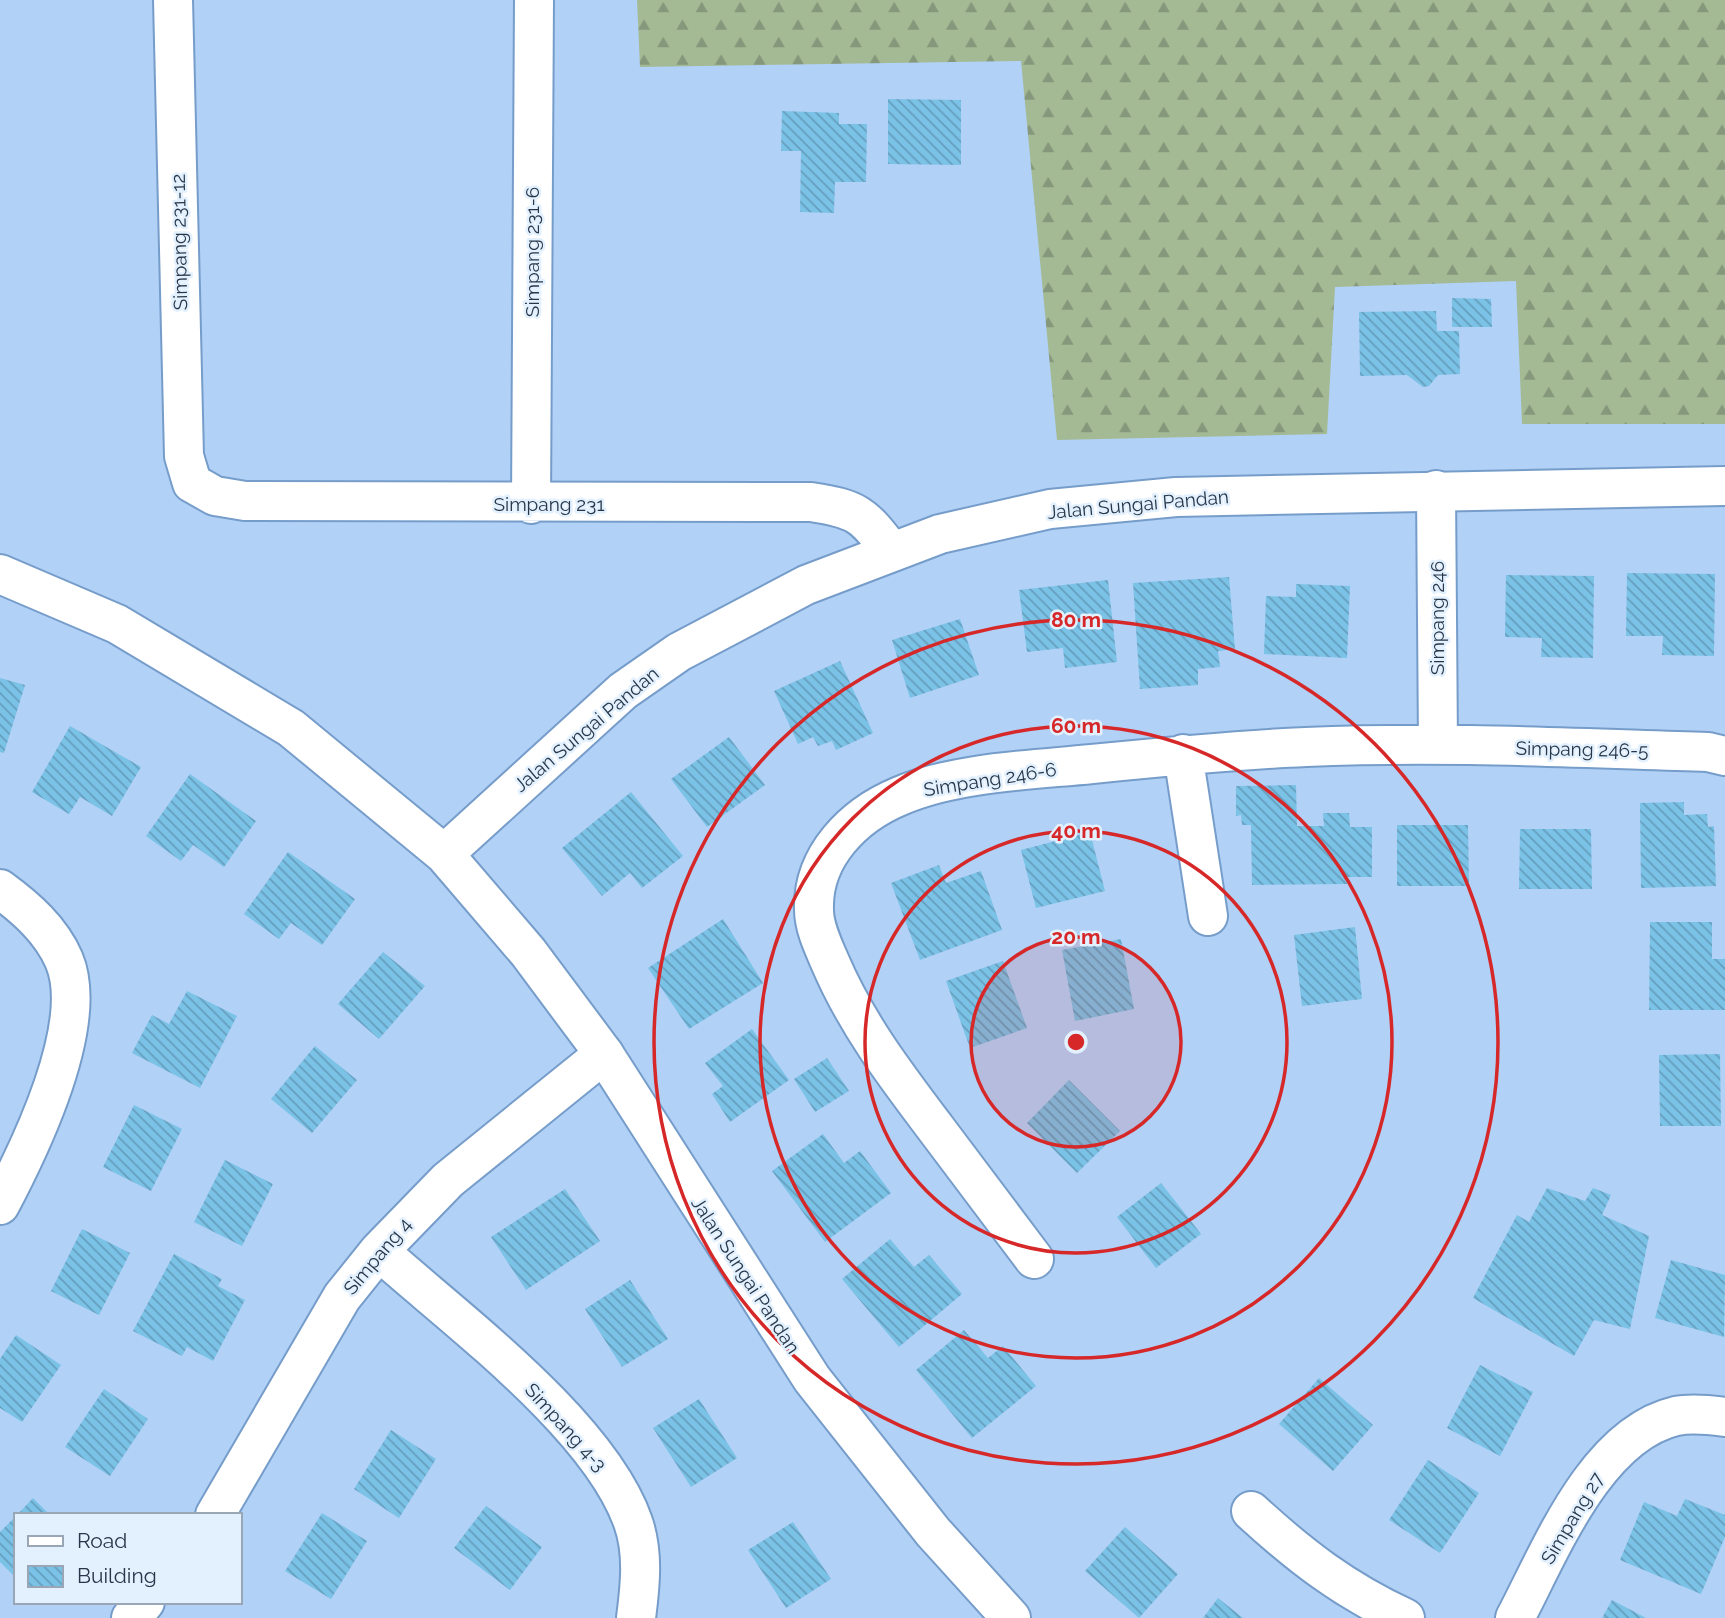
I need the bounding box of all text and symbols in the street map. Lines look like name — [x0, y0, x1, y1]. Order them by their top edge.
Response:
street label: Simpang 231-12 — [167, 173, 191, 311]
street label: Simpang 231-6 — [521, 187, 543, 317]
street label: Jalan Sungai Pandan — [1046, 485, 1230, 523]
street label: Simpang 231 — [493, 493, 605, 515]
street label: Simpang 246 — [1426, 561, 1448, 675]
text: 80 m — [1051, 607, 1101, 632]
street label: Jalan Sungai Pandan — [509, 662, 663, 796]
text: 60 m — [1051, 713, 1101, 738]
street label: Simpang 246-5 — [1515, 737, 1649, 761]
street label: Simpang 246-6 — [922, 758, 1058, 800]
text: 40 m — [1051, 818, 1101, 843]
text: 20 m — [1051, 924, 1101, 949]
centre of rings — [1064, 1030, 1088, 1054]
street label: Jalan Sungai Pandan — [687, 1193, 805, 1357]
street label: Simpang 4 — [339, 1213, 415, 1299]
street label: Simpang 4-3 — [521, 1379, 611, 1475]
street label: Simpang 27 — [1536, 1468, 1608, 1568]
legend — [14, 1513, 242, 1604]
text: Road — [77, 1528, 127, 1553]
text: Building — [77, 1563, 157, 1588]

